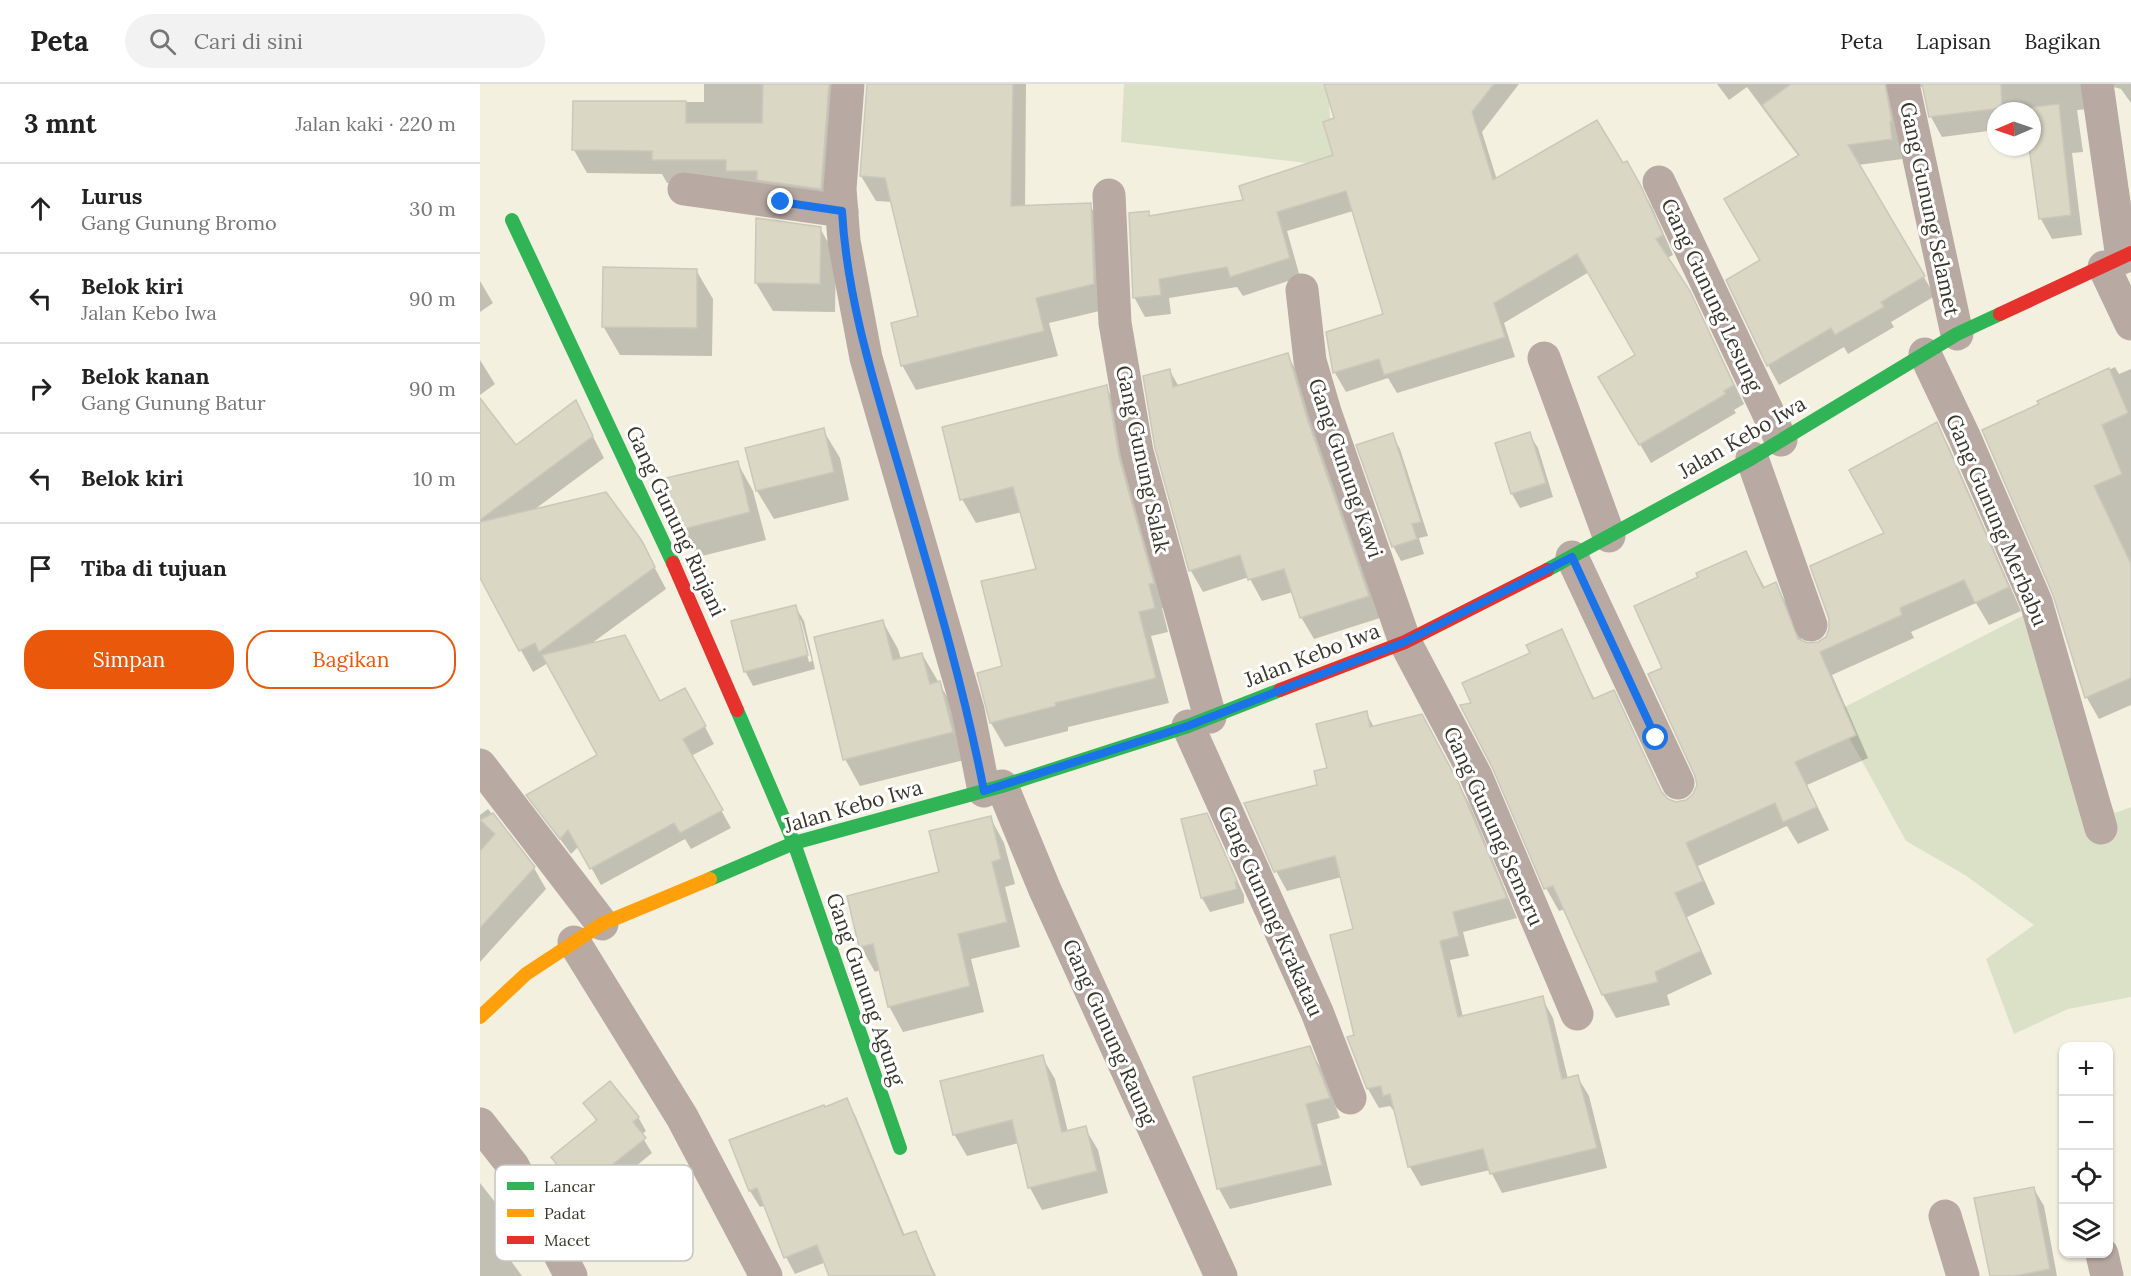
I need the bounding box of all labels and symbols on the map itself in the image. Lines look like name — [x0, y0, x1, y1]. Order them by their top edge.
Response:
street label: Gang Gunung Selamet — [1894, 99, 1966, 319]
north arrow — [1987, 102, 2041, 156]
route end — [767, 188, 793, 214]
street label: Gang Gunung Lesung — [1655, 194, 1769, 396]
street label: Gang Gunung Salak — [1110, 363, 1176, 556]
street label: Gang Gunung Kawi — [1303, 375, 1389, 561]
street label: Jalan Kebo Iwa — [1673, 390, 1811, 485]
street label: Gang Gunung Merbabu — [1940, 410, 2054, 630]
street label: Gang Gunung Rinjani — [620, 421, 732, 621]
street label: Jalan Kebo Iwa — [1240, 617, 1384, 694]
street label: Gang Gunung Semeru — [1438, 722, 1550, 930]
route start — [1642, 724, 1668, 750]
street label: Jalan Kebo Iwa — [780, 773, 925, 839]
street label: Gang Gunung Krakatau — [1212, 801, 1330, 1021]
street label: Gang Gunung Agung — [820, 889, 912, 1089]
street label: Gang Gunung Raung — [1057, 935, 1163, 1130]
legend — [495, 1165, 693, 1261]
text: Lancar — [544, 1176, 595, 1196]
text: Padat — [544, 1203, 587, 1223]
text: Macet — [544, 1230, 591, 1250]

